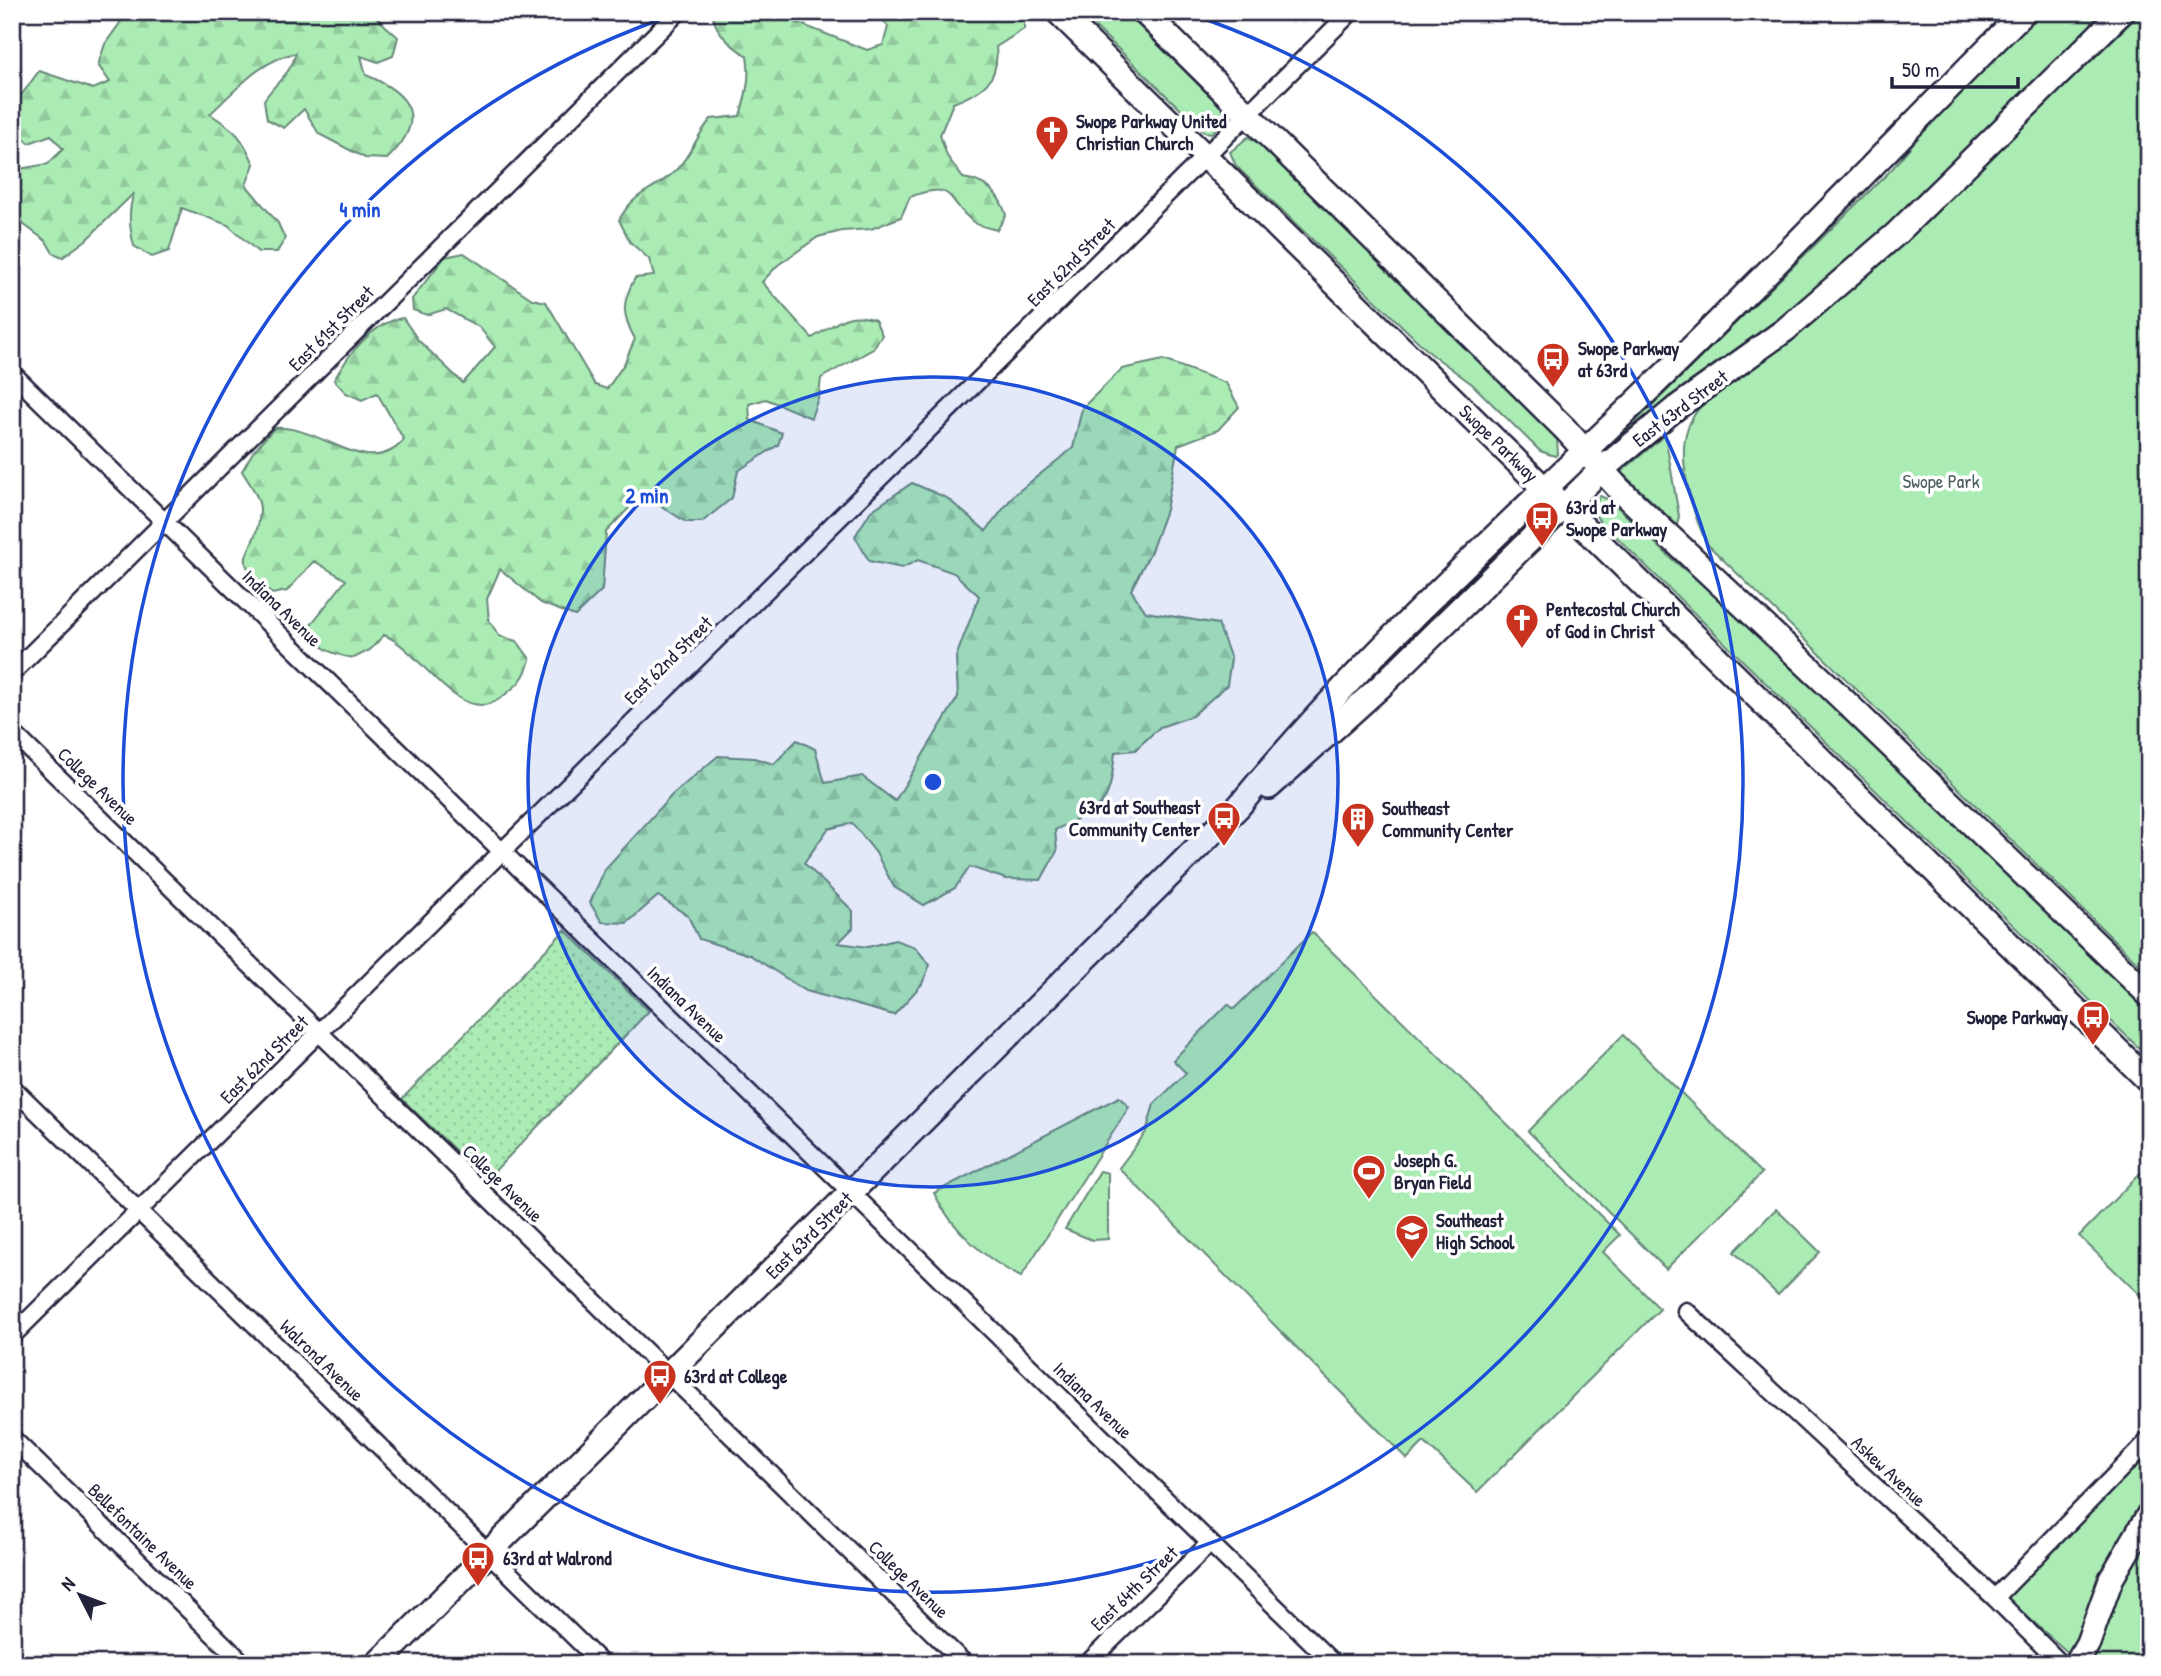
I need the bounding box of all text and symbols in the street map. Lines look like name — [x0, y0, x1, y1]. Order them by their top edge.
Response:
scale bar — [1892, 46, 2018, 90]
text: 50 m — [1902, 55, 1939, 84]
place label: Swope Parkway United Christian Church — [1076, 108, 1227, 156]
church icon: Swope Parkway United Christian Church — [1033, 113, 1071, 162]
text: 4 min — [339, 195, 381, 224]
street label: East 62nd Street — [1021, 212, 1121, 312]
street label: East 61st Street — [283, 279, 380, 376]
place label: Swope Parkway at 63rd — [1578, 335, 1679, 383]
bus stop icon: Swope Parkway at 63rd — [1534, 340, 1572, 389]
street label: East 63rd Street — [1627, 363, 1734, 453]
street label: Swope Parkway — [1454, 398, 1544, 488]
park label: Swope Park — [1902, 468, 1980, 494]
text: 2 min — [625, 481, 669, 510]
place label: 63rd at Swope Parkway — [1566, 494, 1667, 543]
bus stop icon: 63rd at Swope Parkway — [1523, 499, 1561, 548]
street label: Indiana Avenue — [237, 564, 328, 653]
place label: Pentecostal Church of God in Christ — [1546, 596, 1680, 644]
church icon: Pentecostal Church of God in Christ — [1503, 601, 1541, 650]
street label: East 62nd Street — [618, 610, 718, 710]
street label: College Avenue — [52, 741, 144, 831]
centre of rings — [921, 770, 945, 794]
place label: 63rd at Southeast Community Center — [1069, 794, 1201, 843]
place label: Southeast Community Center — [1382, 795, 1514, 844]
bus stop icon: 63rd at Southeast Community Center — [1205, 799, 1243, 848]
building icon: Southeast Community Center — [1339, 800, 1377, 849]
street label: Indiana Avenue — [642, 960, 733, 1049]
bus stop icon: Swope Parkway — [2074, 998, 2112, 1047]
place label: Swope Parkway — [1967, 1004, 2068, 1031]
street label: East 62nd Street — [214, 1009, 314, 1109]
street label: College Avenue — [457, 1138, 549, 1228]
place label: Joseph G. Bryan Field — [1394, 1147, 1471, 1196]
sports icon: Joseph G. Bryan Field — [1350, 1152, 1388, 1201]
street label: East 63rd Street — [760, 1185, 859, 1284]
place label: Southeast High School — [1436, 1207, 1515, 1256]
school or university icon: Southeast High School — [1393, 1212, 1431, 1261]
street label: Walrond Avenue — [274, 1313, 370, 1407]
street label: Indiana Avenue — [1048, 1356, 1139, 1445]
bus stop icon: 63rd at College — [641, 1357, 679, 1406]
place label: 63rd at College — [684, 1363, 788, 1390]
street label: Askew Avenue — [1846, 1430, 1932, 1513]
street label: Bellefontaine Avenue — [83, 1477, 204, 1595]
street label: College Avenue — [863, 1534, 955, 1624]
bus stop icon: 63rd at Walrond — [459, 1539, 497, 1588]
street label: East 64th Street — [1085, 1539, 1184, 1636]
place label: 63rd at Walrond — [503, 1545, 612, 1571]
north arrow — [46, 1560, 116, 1630]
text: N — [54, 1571, 80, 1596]

